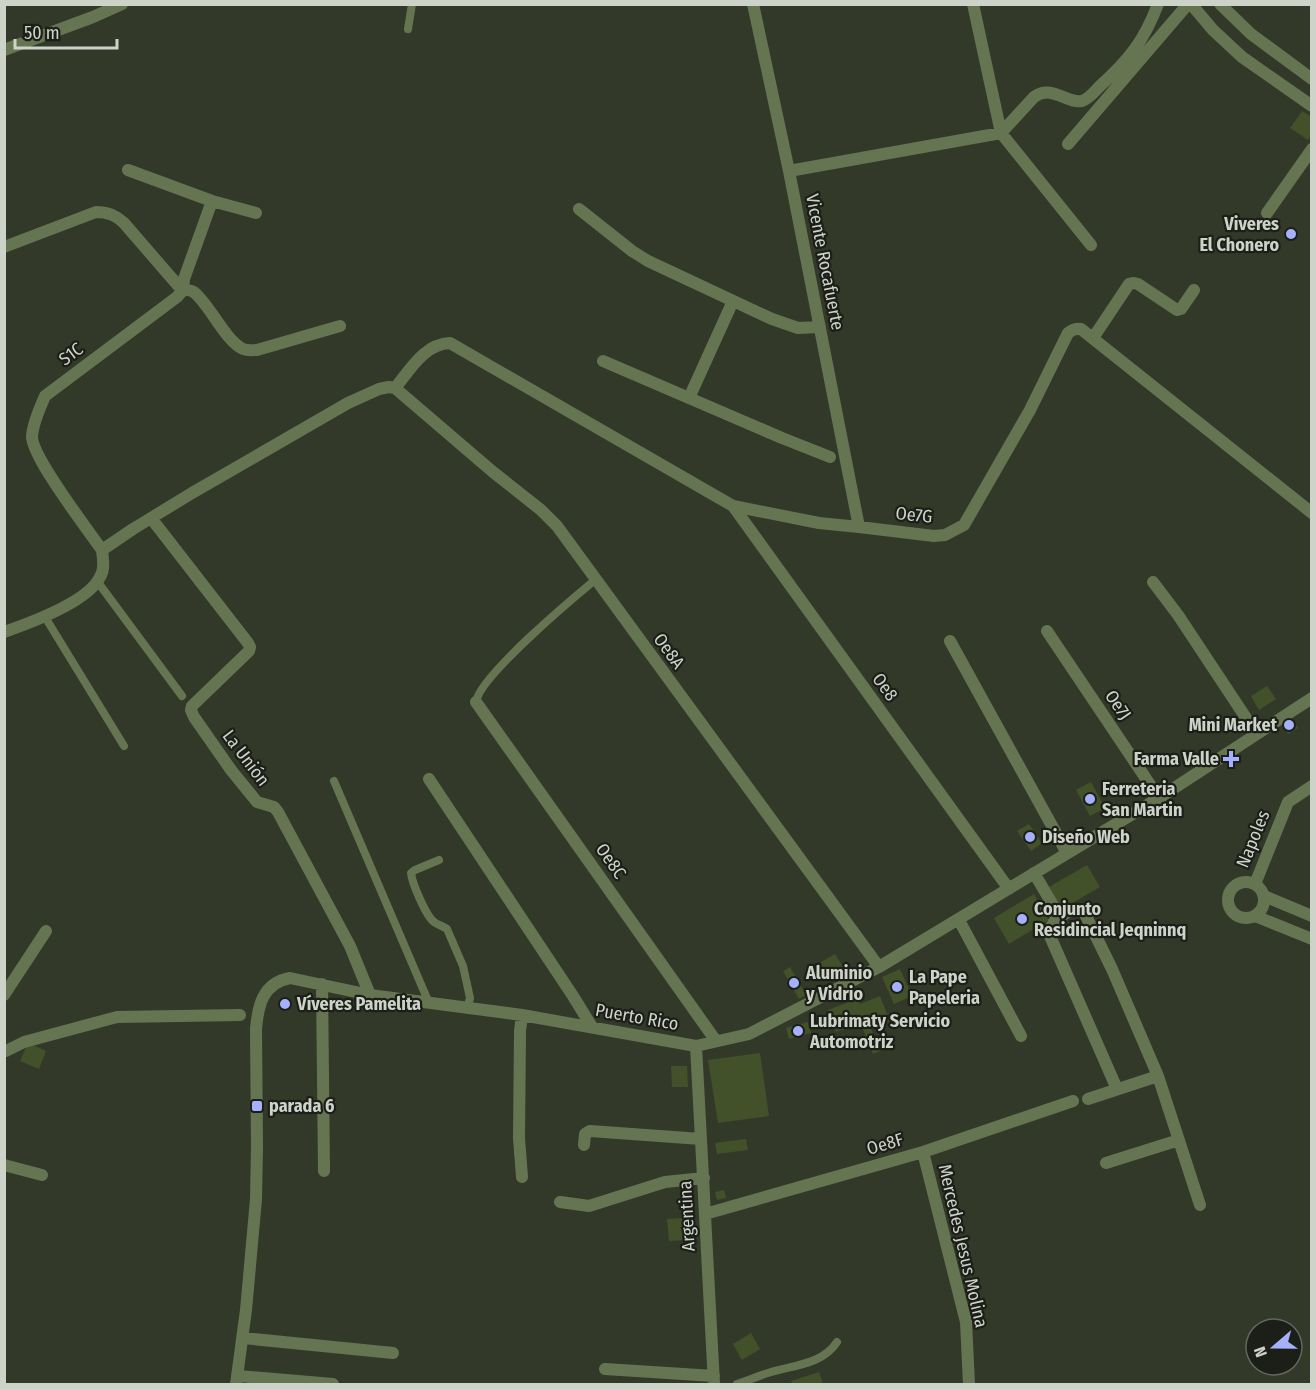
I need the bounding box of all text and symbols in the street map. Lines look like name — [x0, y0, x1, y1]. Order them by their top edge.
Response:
scale bar — [15, 12, 117, 50]
text: 50 m — [24, 22, 60, 44]
street label: Vicente Rocafuerte — [801, 192, 849, 332]
place label: Viveres El Chonero — [1199, 213, 1279, 256]
marker: Viveres El Chonero — [1284, 227, 1298, 241]
street label: S1C — [55, 338, 87, 370]
street label: Oe7G — [894, 502, 934, 528]
street label: Oe8A — [649, 629, 690, 674]
street label: Oe8 — [868, 669, 902, 705]
street label: Oe7J — [1100, 686, 1136, 724]
place label: Mini Market — [1189, 714, 1278, 736]
marker: Mini Market — [1282, 718, 1296, 732]
street label: La Unión — [218, 726, 274, 790]
place label: Farma Valle — [1134, 748, 1219, 770]
marker: Farma Valle — [1224, 752, 1238, 766]
place label: Ferreteria San Martin — [1102, 778, 1182, 821]
marker: Ferreteria San Martin — [1083, 792, 1097, 806]
street label: Napoles — [1232, 807, 1275, 871]
place label: Diseño Web — [1042, 826, 1130, 848]
marker: Diseño Web — [1023, 830, 1037, 844]
street label: Oe8C — [591, 839, 631, 883]
place label: Conjunto Residincial Jeqninnq — [1034, 898, 1186, 941]
marker: Conjunto Residincial Jeqninnq — [1015, 912, 1029, 926]
place label: Aluminio y Vidrio — [805, 962, 873, 1005]
place label: La Pape Papeleria — [909, 966, 980, 1009]
marker: Aluminio y Vidrio — [787, 976, 801, 990]
marker: La Pape Papeleria — [890, 980, 904, 994]
place label: Víveres Pamelita — [296, 993, 421, 1015]
marker: Víveres Pamelita — [278, 997, 292, 1011]
street label: Puerto Rico — [594, 999, 680, 1035]
place label: Lubrimaty Servicio Automotriz — [809, 1010, 950, 1053]
marker: Lubrimaty Servicio Automotriz — [791, 1024, 805, 1038]
place label: parada 6 — [269, 1095, 335, 1117]
marker: parada 6 — [250, 1099, 264, 1113]
street label: Oe8F — [864, 1128, 906, 1160]
street label: Mercedes Jesus Molina — [934, 1162, 993, 1330]
street label: Argentina — [674, 1180, 700, 1252]
north arrow — [1244, 1317, 1304, 1377]
text: N — [1250, 1344, 1271, 1360]

